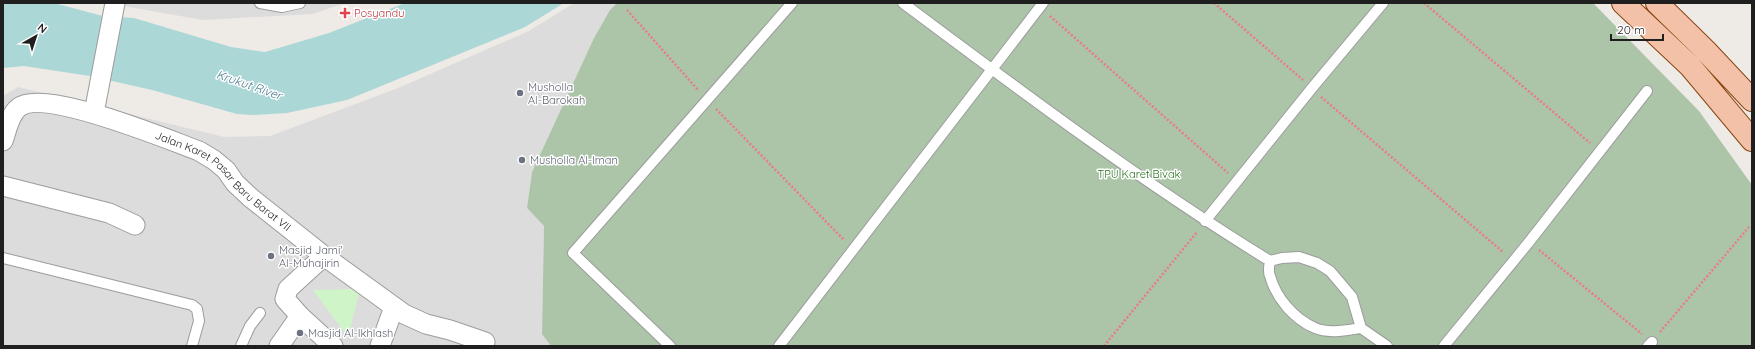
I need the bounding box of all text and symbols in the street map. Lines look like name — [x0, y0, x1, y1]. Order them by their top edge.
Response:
place label: Posyandu — [354, 6, 405, 20]
marker: Posyandu — [339, 7, 351, 19]
north arrow — [16, 16, 56, 56]
scale bar — [1611, 16, 1663, 42]
text: N — [35, 20, 50, 36]
text: 20 m — [1617, 22, 1645, 37]
water label: Krukut River — [214, 66, 285, 103]
place label: Musholla Al-Barokah — [528, 80, 585, 107]
marker: Musholla Al-Barokah — [515, 88, 525, 98]
street label: Jalan Karet Pasar Baru Barat VII — [153, 128, 294, 234]
place label: Musholla Al-Iman — [530, 153, 618, 167]
marker: Musholla Al-Iman — [517, 155, 527, 165]
park label: TPU Karet Bivak — [1098, 167, 1181, 181]
place label: Masjid Jami' Al-Muhajirin — [279, 243, 342, 270]
marker: Masjid Jami' Al-Muhajirin — [266, 251, 276, 261]
place label: Masjid Al-Ikhlash — [308, 326, 393, 340]
marker: Masjid Al-Ikhlash — [295, 328, 305, 338]

